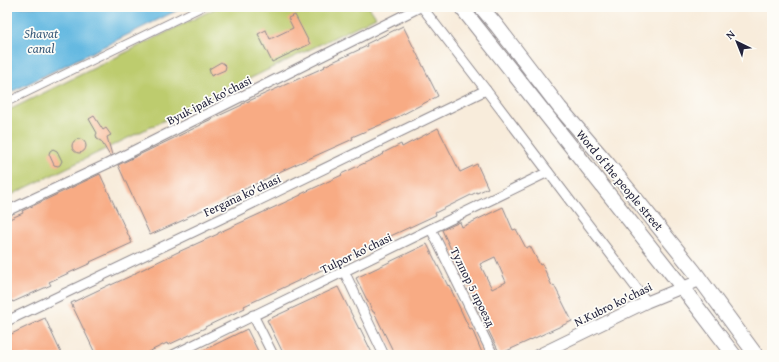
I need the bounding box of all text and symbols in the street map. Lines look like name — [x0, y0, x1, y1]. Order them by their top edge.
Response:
north arrow — [717, 22, 757, 62]
water label: Shavat canal — [24, 24, 59, 58]
text: N — [722, 26, 739, 43]
street label: Byuk ipak ko'chasi — [164, 71, 255, 129]
street label: Word of the people street — [573, 126, 668, 235]
street label: Fergana ko'chasi — [201, 169, 284, 220]
street label: Tulpor ko'chasi — [317, 228, 395, 278]
street label: Тулпор 5 проезд — [446, 244, 500, 330]
street label: N.Kubro ko'chasi — [571, 277, 655, 330]

